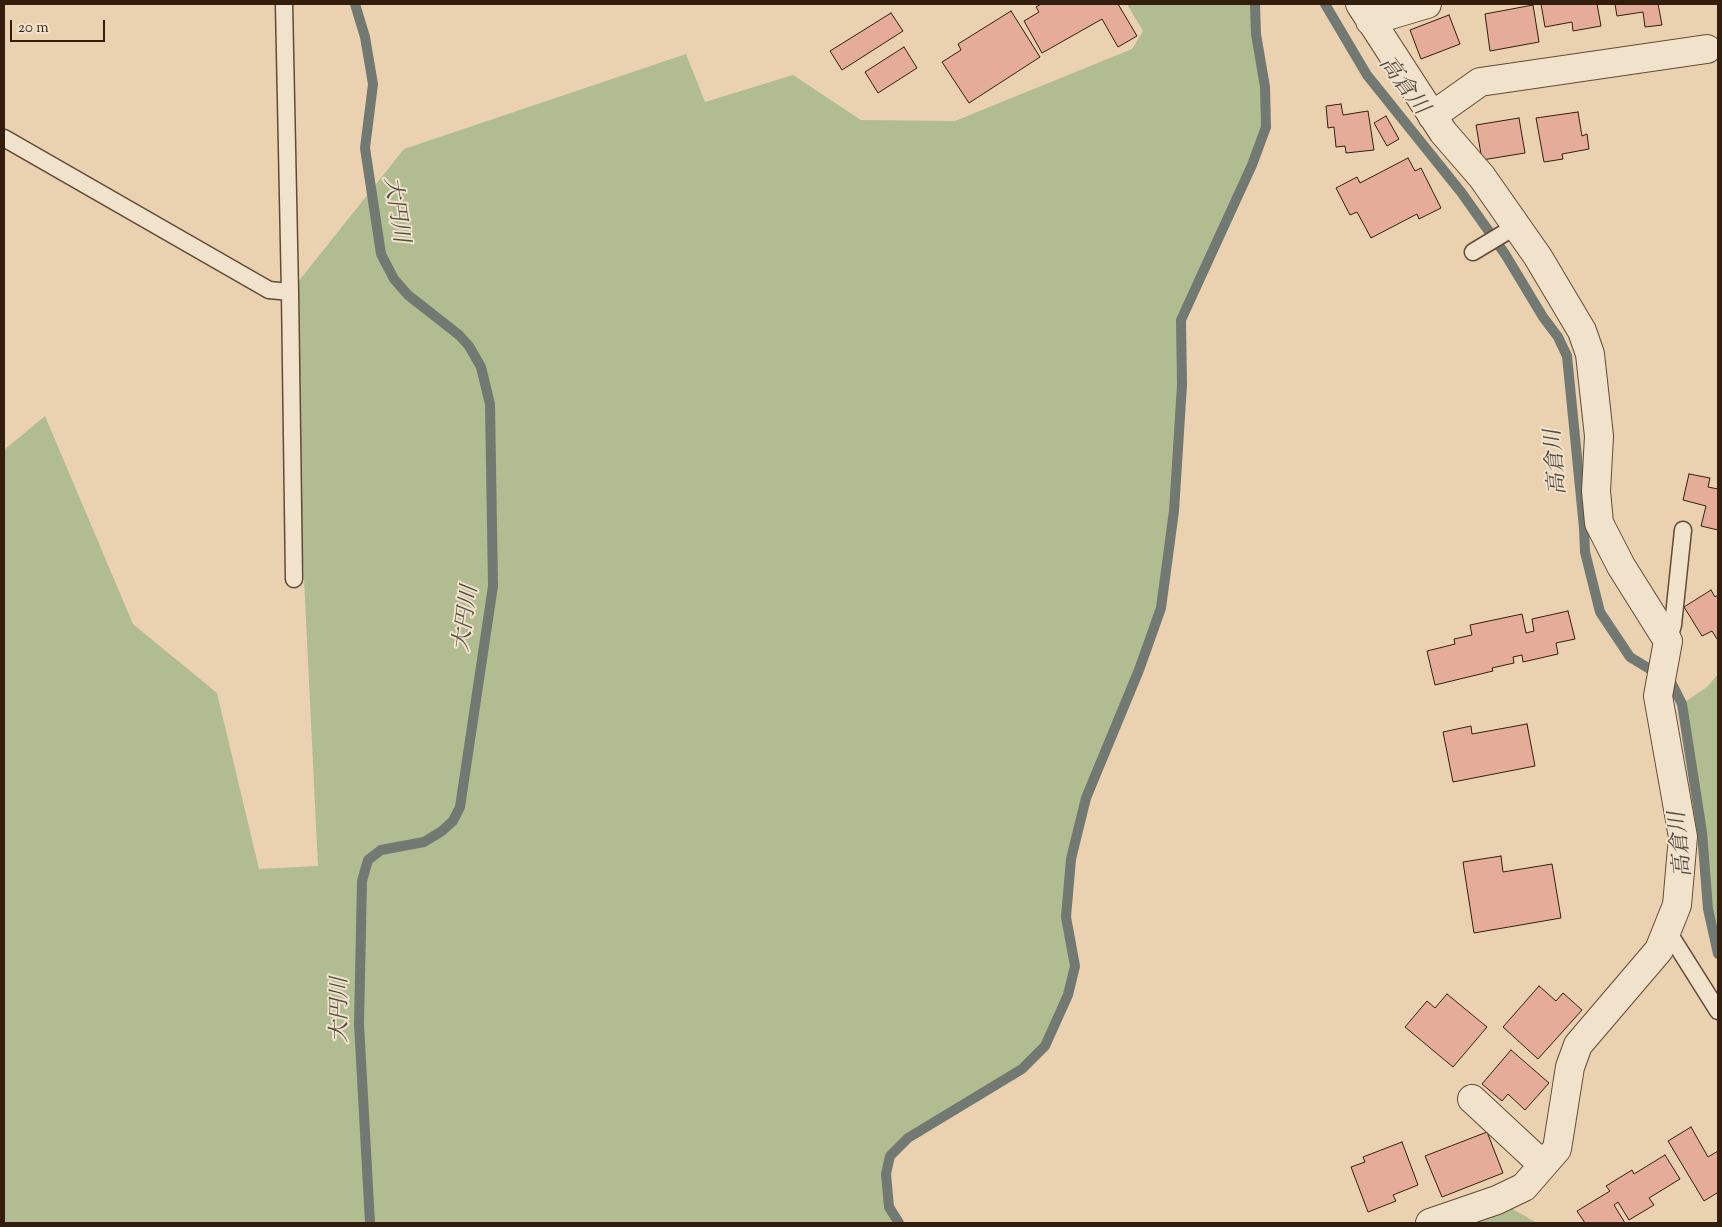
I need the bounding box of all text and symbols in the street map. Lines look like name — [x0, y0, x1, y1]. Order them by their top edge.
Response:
scale bar — [12, 10, 108, 42]
text: 20 m — [18, 18, 49, 39]
water label: 高倉川 — [1372, 53, 1432, 121]
water label: 大円川 — [376, 175, 412, 245]
water label: 高倉川 — [1542, 428, 1574, 496]
water label: 大円川 — [450, 584, 486, 654]
water label: 高倉川 — [1666, 810, 1700, 878]
water label: 大円川 — [329, 977, 355, 1043]

